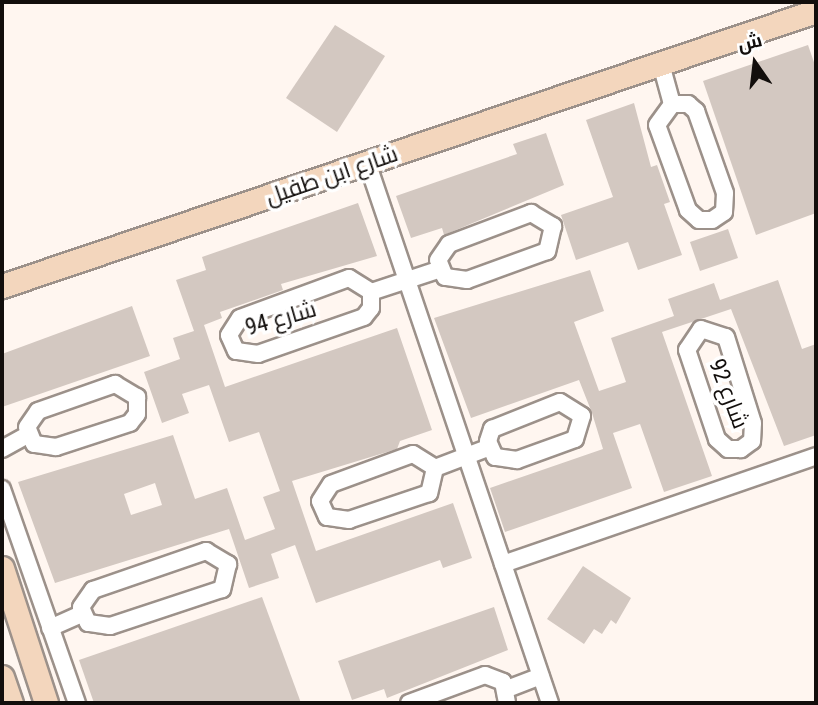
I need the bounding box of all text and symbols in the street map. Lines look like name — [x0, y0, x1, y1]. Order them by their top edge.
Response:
north arrow — [720, 28, 790, 98]
text: ش — [735, 28, 764, 56]
street label: شارع ابن طفيل — [262, 140, 402, 212]
street label: شارع 94 — [242, 296, 320, 342]
street label: شارع 92 — [702, 355, 754, 433]

